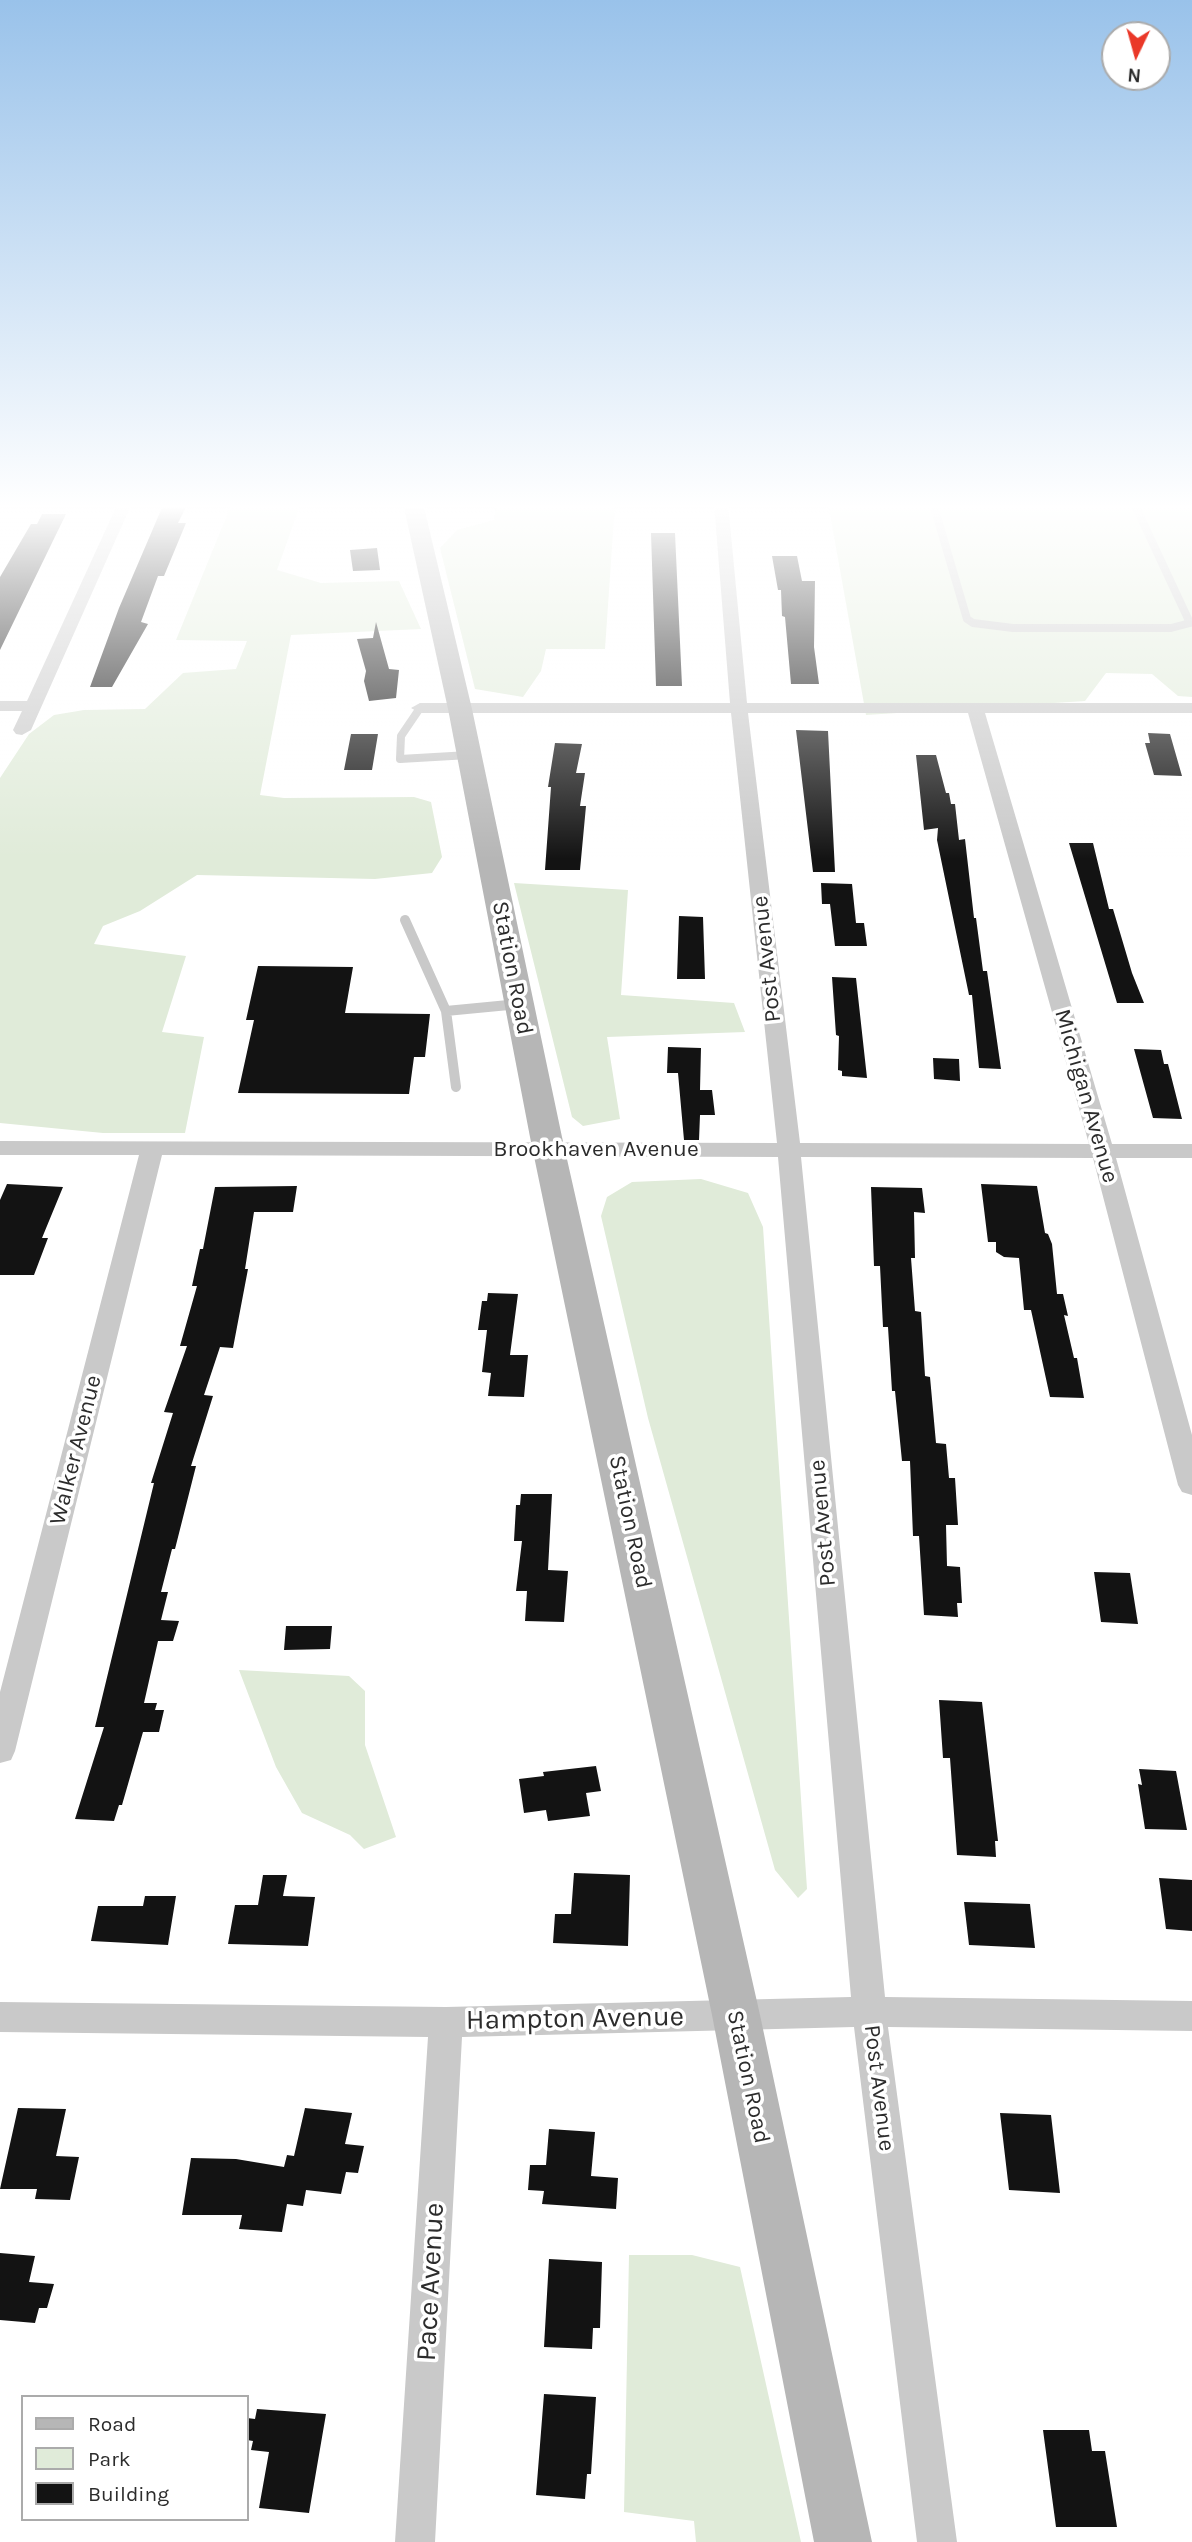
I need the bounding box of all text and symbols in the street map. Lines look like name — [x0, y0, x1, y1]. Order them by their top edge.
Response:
north arrow — [1101, 21, 1171, 91]
text: N — [1127, 63, 1142, 86]
street label: Post Avenue — [747, 894, 787, 1024]
street label: Station Road — [486, 899, 538, 1037]
street label: Michigan Avenue — [1048, 1006, 1124, 1186]
street label: Brookhaven Avenue — [493, 1135, 699, 1163]
street label: Walker Avenue — [44, 1372, 108, 1528]
street label: Station Road — [602, 1453, 658, 1591]
street label: Post Avenue — [804, 1458, 842, 1588]
street label: Hampton Avenue — [466, 2000, 684, 2038]
street label: Station Road — [720, 2008, 776, 2146]
street label: Post Avenue — [858, 2023, 900, 2153]
street label: Pace Avenue — [410, 2202, 452, 2362]
legend — [21, 2395, 248, 2521]
text: Road — [88, 2412, 136, 2436]
text: Park — [88, 2447, 131, 2471]
text: Building — [88, 2482, 169, 2506]

